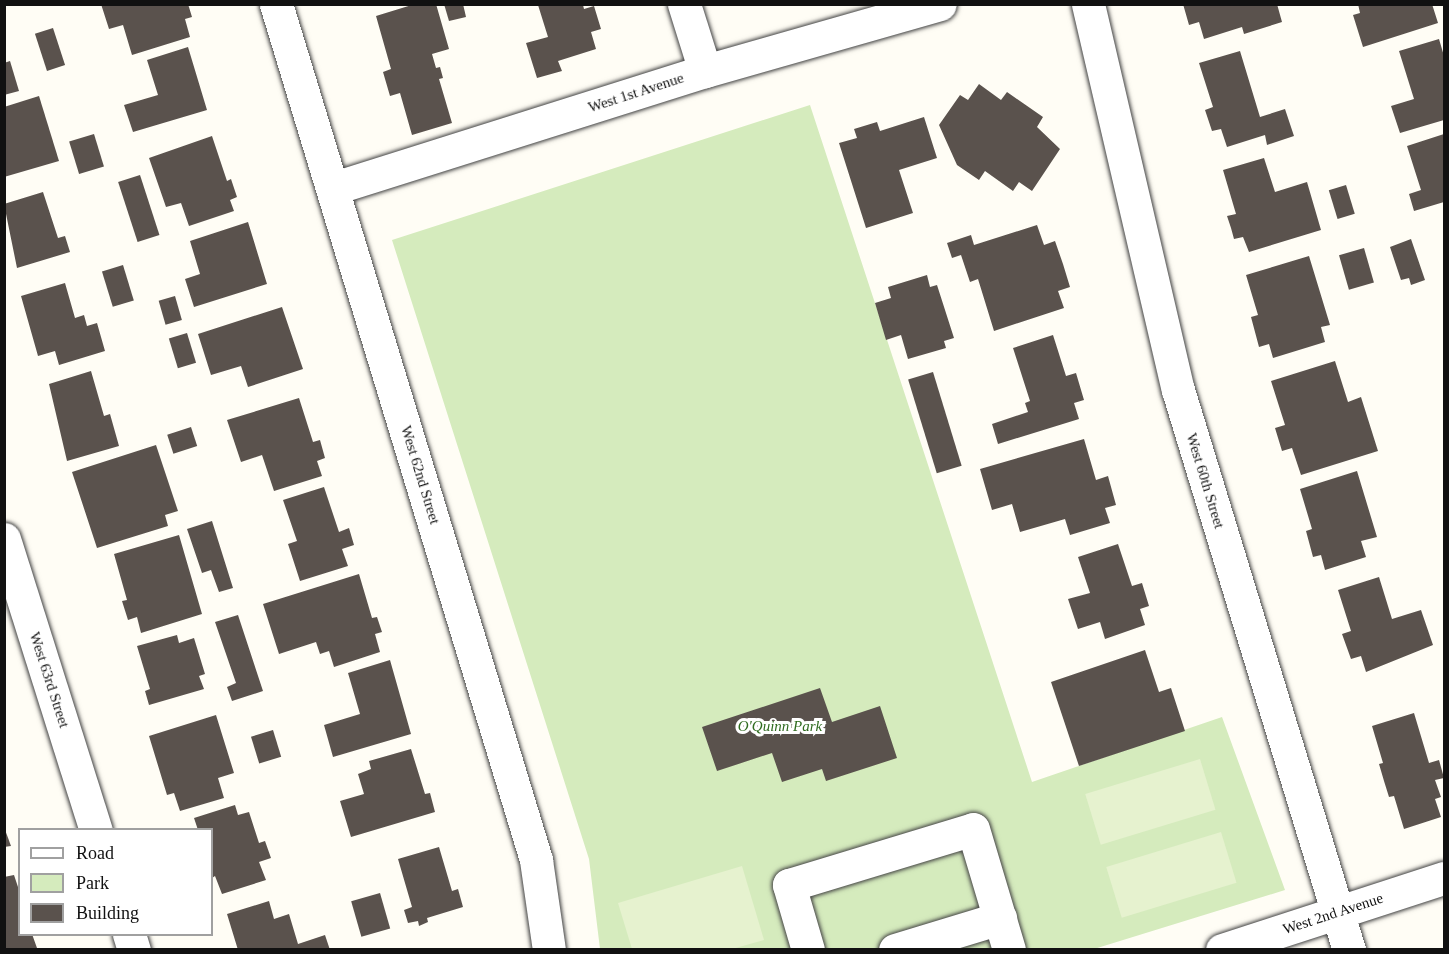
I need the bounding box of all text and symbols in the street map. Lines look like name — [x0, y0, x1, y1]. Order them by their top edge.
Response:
street label: West 1st Avenue — [586, 69, 686, 117]
street label: West 62nd Street — [396, 424, 444, 526]
street label: West 60th Street — [1182, 431, 1228, 531]
street label: West 63rd Street — [25, 630, 73, 730]
park label: O'Quinn Park — [738, 718, 822, 736]
legend — [18, 828, 213, 936]
text: Road — [76, 843, 114, 863]
text: Park — [76, 873, 109, 893]
street label: West 2nd Avenue — [1280, 889, 1386, 939]
text: Building — [76, 903, 139, 923]

